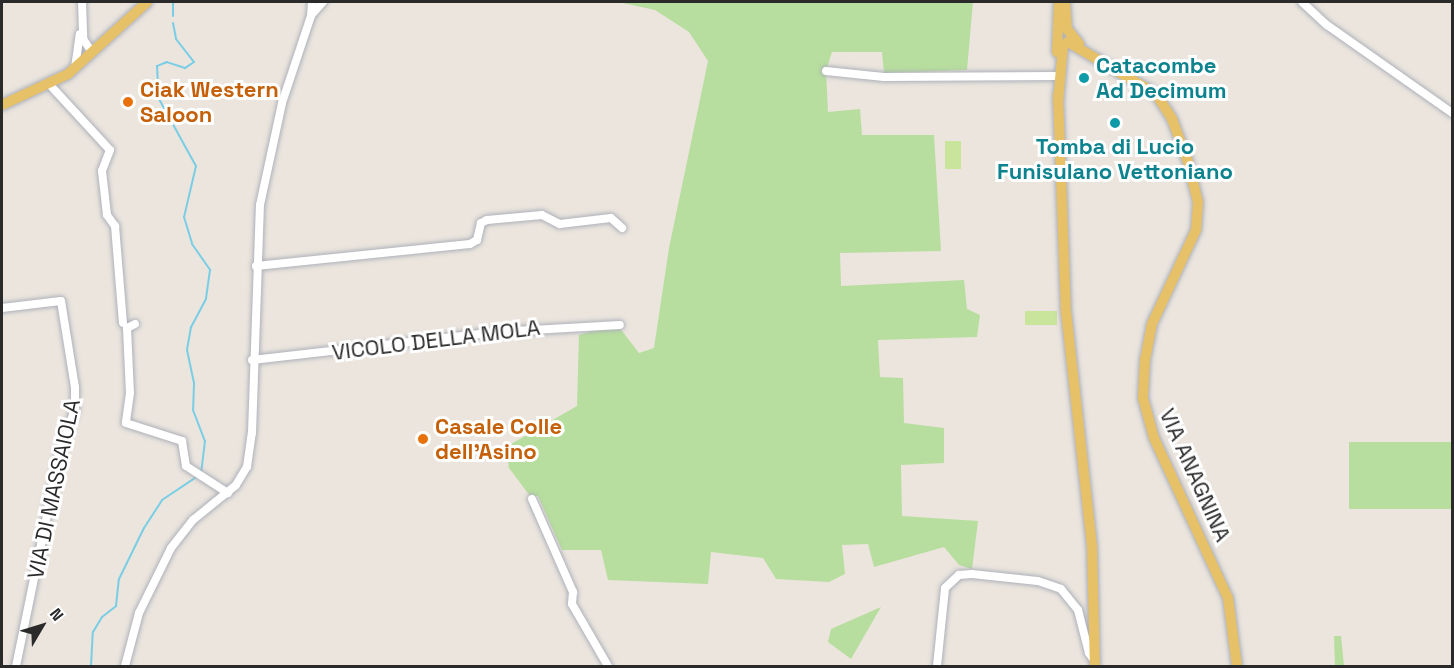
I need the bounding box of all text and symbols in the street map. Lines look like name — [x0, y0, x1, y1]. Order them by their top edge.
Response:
place label: Catacombe Ad Decimum — [1096, 52, 1227, 104]
marker: Catacombe Ad Decimum — [1077, 71, 1091, 85]
place label: Ciak Western Saloon — [140, 76, 279, 128]
marker: Ciak Western Saloon — [121, 95, 135, 109]
marker: Tomba di Lucio Funisulano Vettoniano — [1108, 116, 1122, 130]
place label: Tomba di Lucio Funisulano Vettoniano — [997, 133, 1233, 184]
street label: VICOLO DELLA MOLA — [330, 314, 542, 366]
street label: VIA DI MASSAIOLA — [22, 396, 86, 582]
street label: VIA ANAGNINA — [1154, 404, 1236, 546]
place label: Casale Colle dell'Asino — [435, 413, 562, 464]
marker: Casale Colle dell'Asino — [416, 432, 430, 446]
north arrow — [12, 596, 72, 656]
text: N — [45, 604, 68, 625]

